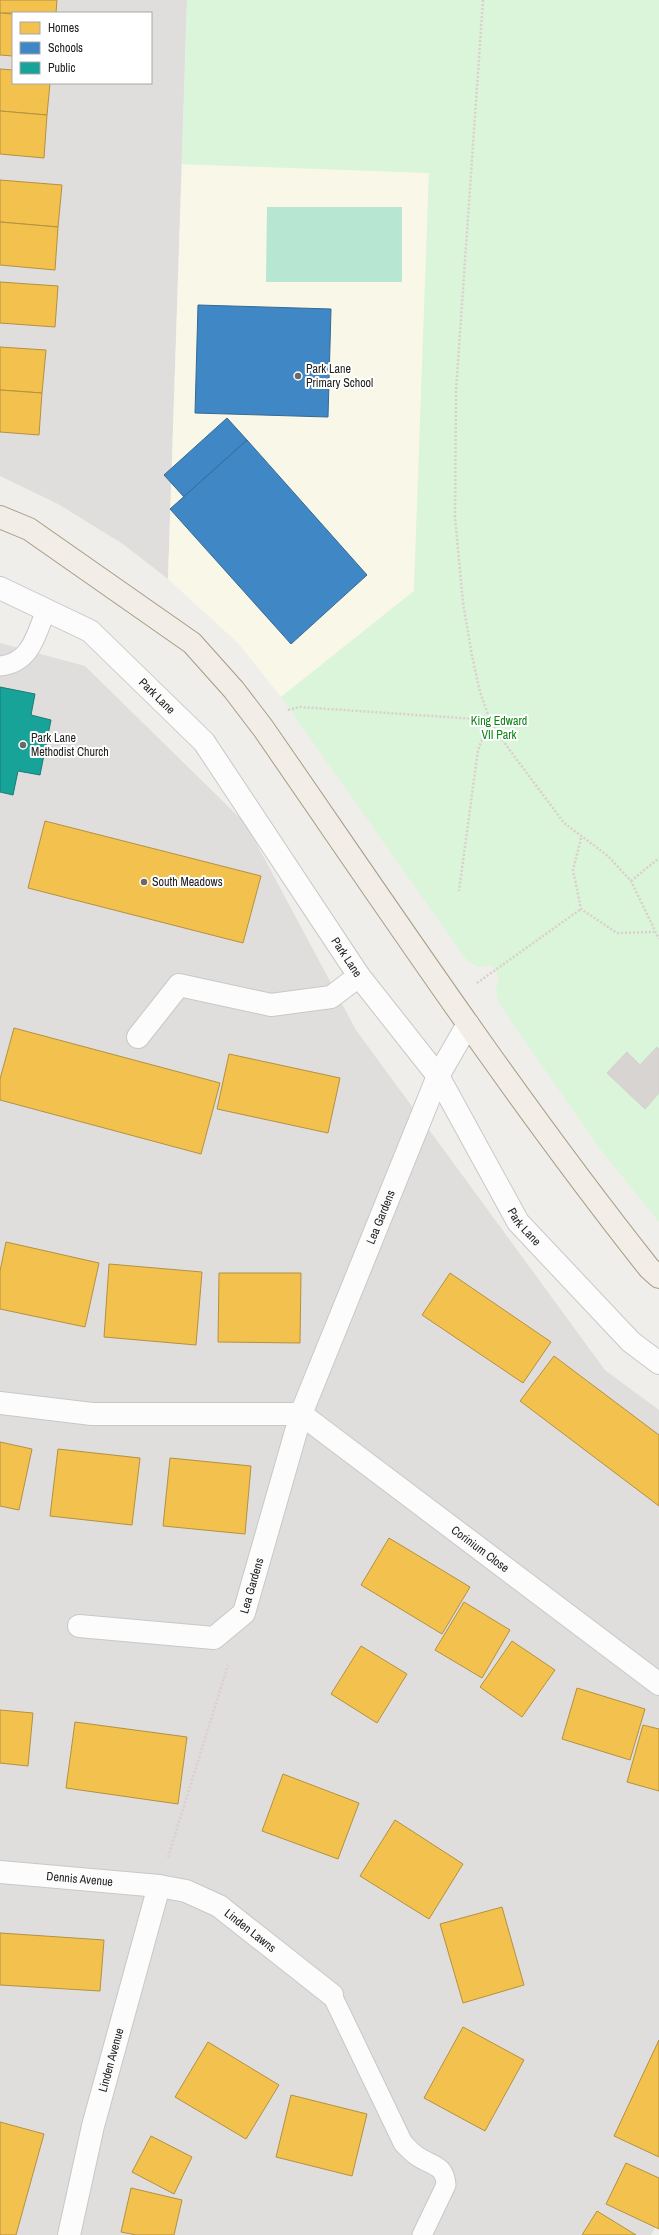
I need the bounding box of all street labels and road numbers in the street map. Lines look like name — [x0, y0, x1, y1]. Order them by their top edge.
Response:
street label: Park Lane — [135, 675, 178, 717]
street label: Park Lane — [327, 934, 366, 980]
street label: Lea Gardens — [363, 1188, 399, 1247]
street label: Park Lane — [504, 1205, 544, 1249]
street label: Corinium Close — [448, 1522, 512, 1576]
street label: Lea Gardens — [236, 1556, 267, 1615]
street label: Dennis Avenue — [46, 1868, 114, 1890]
street label: Linden Lawns — [221, 1905, 279, 1956]
street label: Linden Avenue — [95, 2026, 128, 2094]

